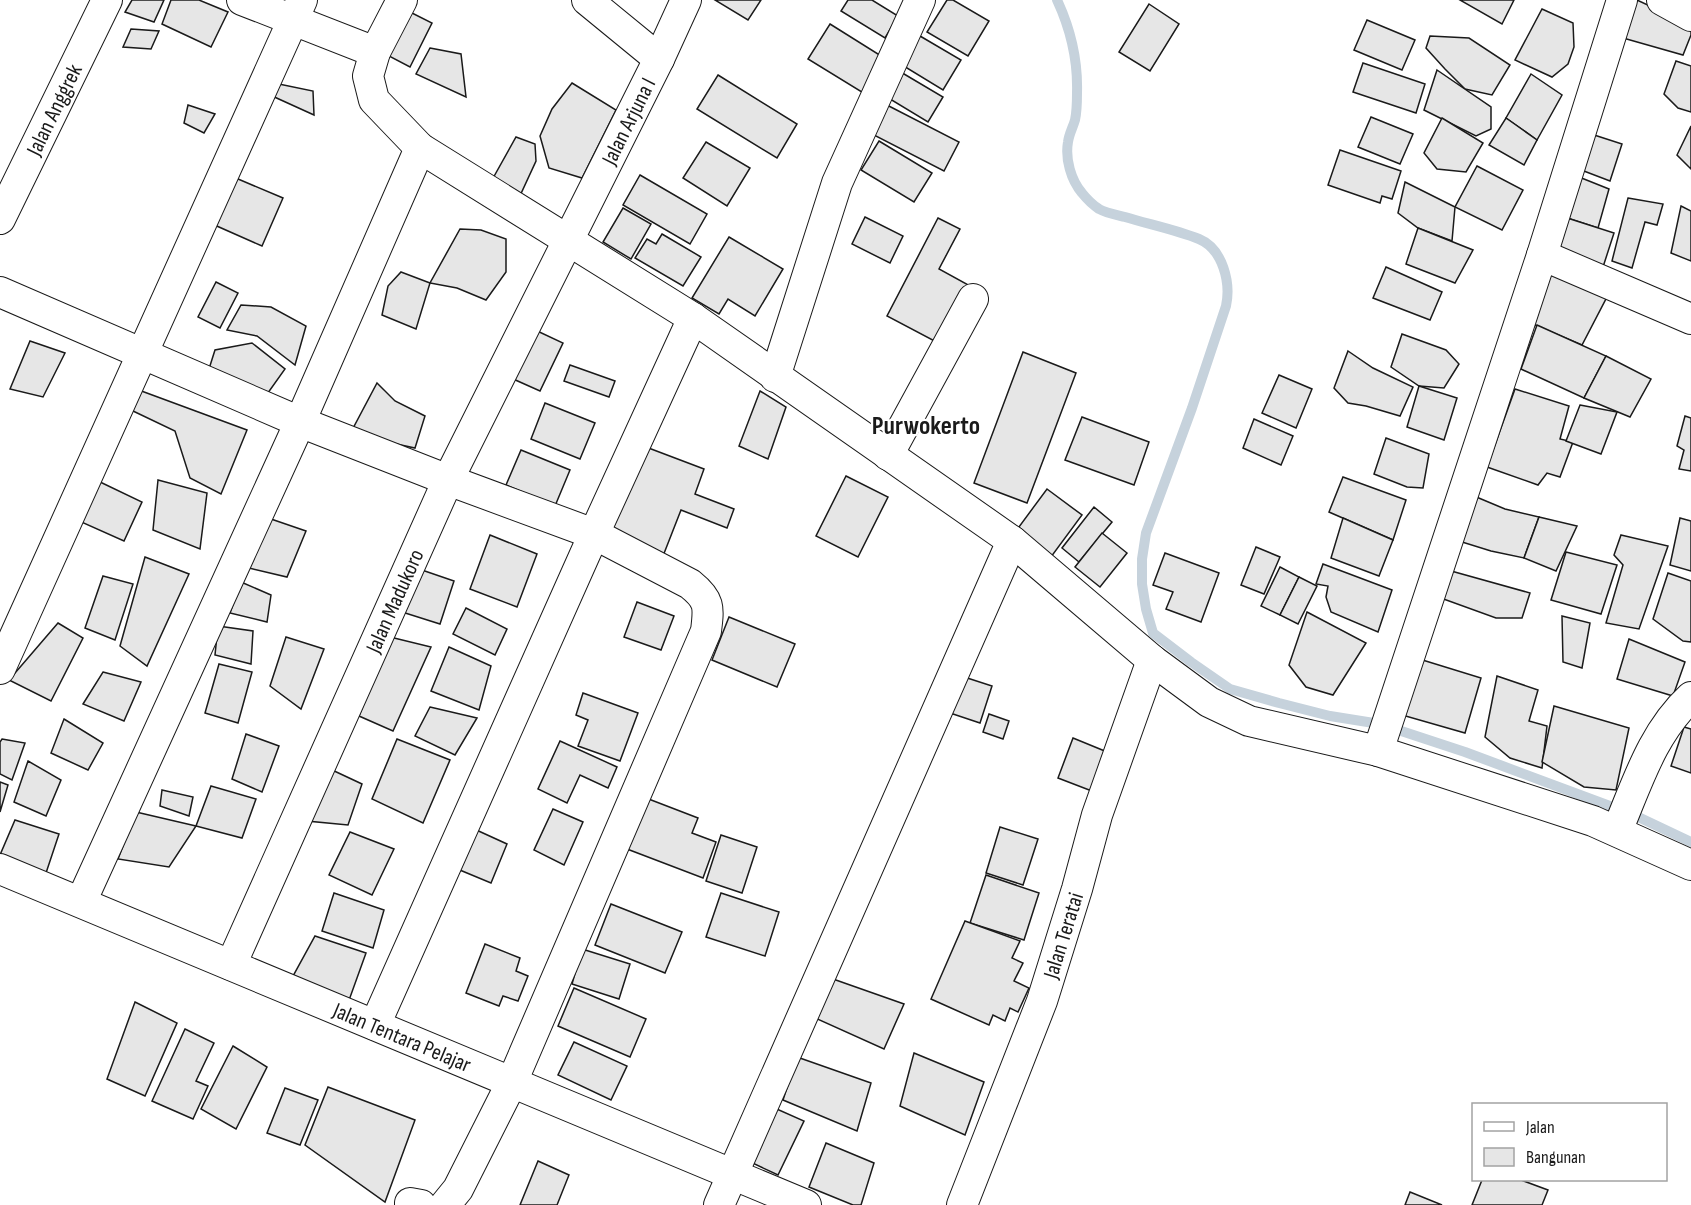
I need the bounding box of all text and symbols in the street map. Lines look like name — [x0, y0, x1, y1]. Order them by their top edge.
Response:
street label: Jalan Anggrek — [21, 59, 89, 161]
street label: Jalan Arjuna I — [596, 74, 662, 170]
district label: Purwokerto — [872, 411, 980, 442]
street label: Jalan Madukoro — [360, 545, 430, 658]
street label: Jalan Teratai — [1038, 889, 1090, 983]
street label: Jalan Tentara Pelajar — [328, 997, 475, 1079]
legend — [1472, 1103, 1667, 1181]
text: Jalan — [1525, 1117, 1555, 1138]
text: Bangunan — [1526, 1147, 1586, 1168]

